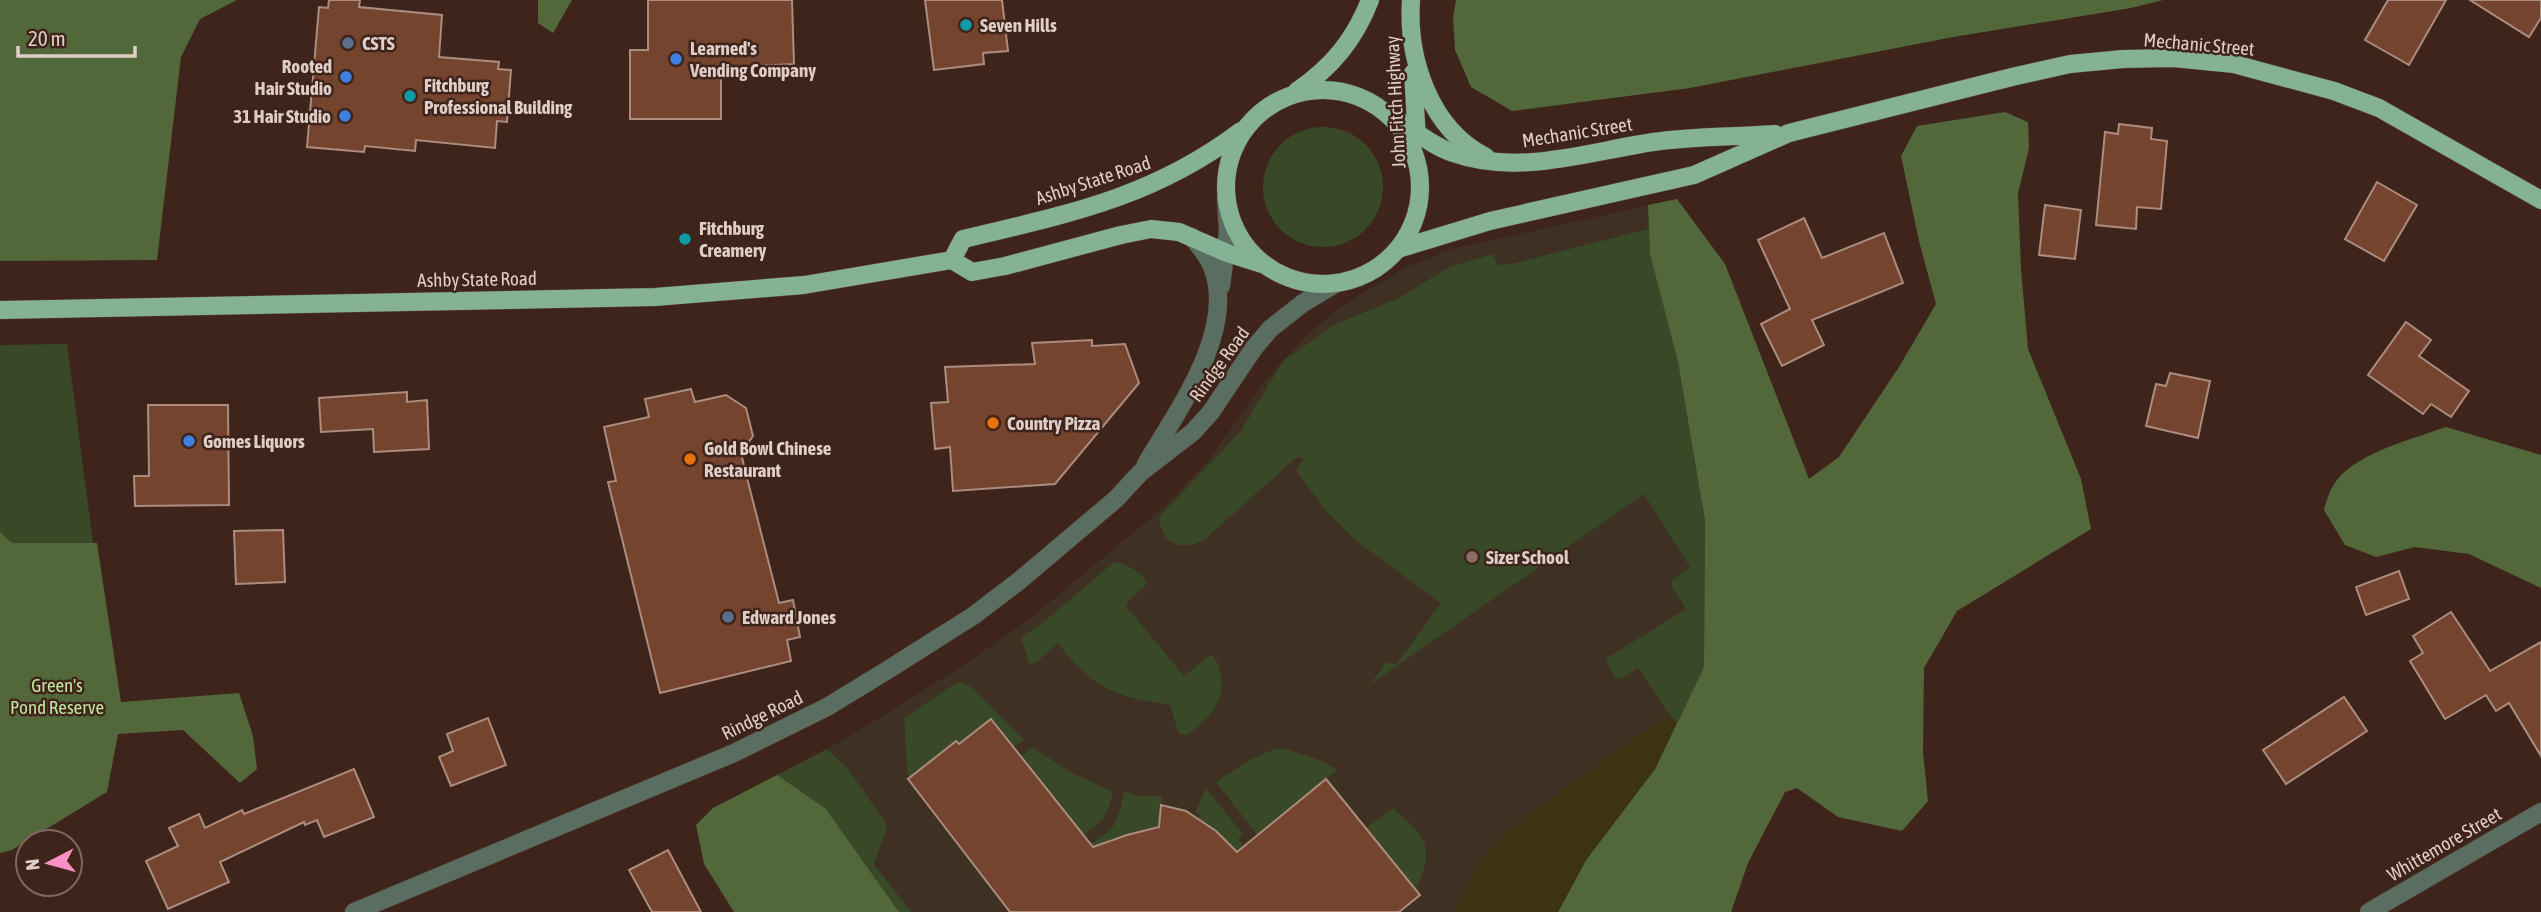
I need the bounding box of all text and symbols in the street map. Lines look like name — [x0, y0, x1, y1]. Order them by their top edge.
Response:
scale bar — [18, 14, 135, 58]
place label: Seven Hills — [980, 14, 1057, 36]
marker: Seven Hills — [958, 17, 974, 33]
text: 20 m — [28, 26, 66, 50]
street label: Mechanic Street — [2143, 28, 2255, 60]
place label: CSTS — [362, 32, 395, 54]
marker: CSTS — [340, 35, 356, 51]
street label: John Fitch Highway — [1381, 35, 1409, 169]
place label: Learned's Vending Company — [689, 37, 816, 81]
marker: Learned's Vending Company — [668, 51, 684, 67]
place label: Rooted Hair Studio — [255, 55, 332, 99]
marker: Rooted Hair Studio — [338, 69, 354, 85]
place label: Fitchburg Professional Building — [424, 74, 573, 118]
marker: Fitchburg Professional Building — [402, 88, 418, 104]
place label: 31 Hair Studio — [233, 105, 331, 127]
marker: 31 Hair Studio — [337, 108, 353, 124]
street label: Mechanic Street — [1520, 112, 1634, 152]
street label: Ashby State Road — [1033, 151, 1153, 209]
place label: Fitchburg Creamery — [699, 217, 767, 261]
marker: Fitchburg Creamery — [677, 231, 693, 247]
street label: Ashby State Road — [417, 267, 537, 291]
street label: Rindge Road — [1184, 322, 1254, 406]
place label: Country Pizza — [1007, 412, 1101, 434]
marker: Country Pizza — [985, 415, 1001, 431]
place label: Gomes Liquors — [203, 430, 305, 452]
marker: Gomes Liquors — [181, 433, 197, 449]
place label: Gold Bowl Chinese Restaurant — [704, 437, 832, 481]
marker: Gold Bowl Chinese Restaurant — [682, 451, 698, 467]
place label: Sizer School — [1486, 546, 1570, 568]
marker: Sizer School — [1464, 549, 1480, 565]
place label: Edward Jones — [742, 606, 836, 628]
marker: Edward Jones — [720, 609, 736, 625]
park label: Green's Pond Reserve — [10, 674, 104, 718]
street label: Rindge Road — [718, 686, 806, 744]
street label: Whittemore Street — [2383, 803, 2505, 885]
north arrow — [14, 828, 84, 898]
text: N — [21, 858, 44, 872]

